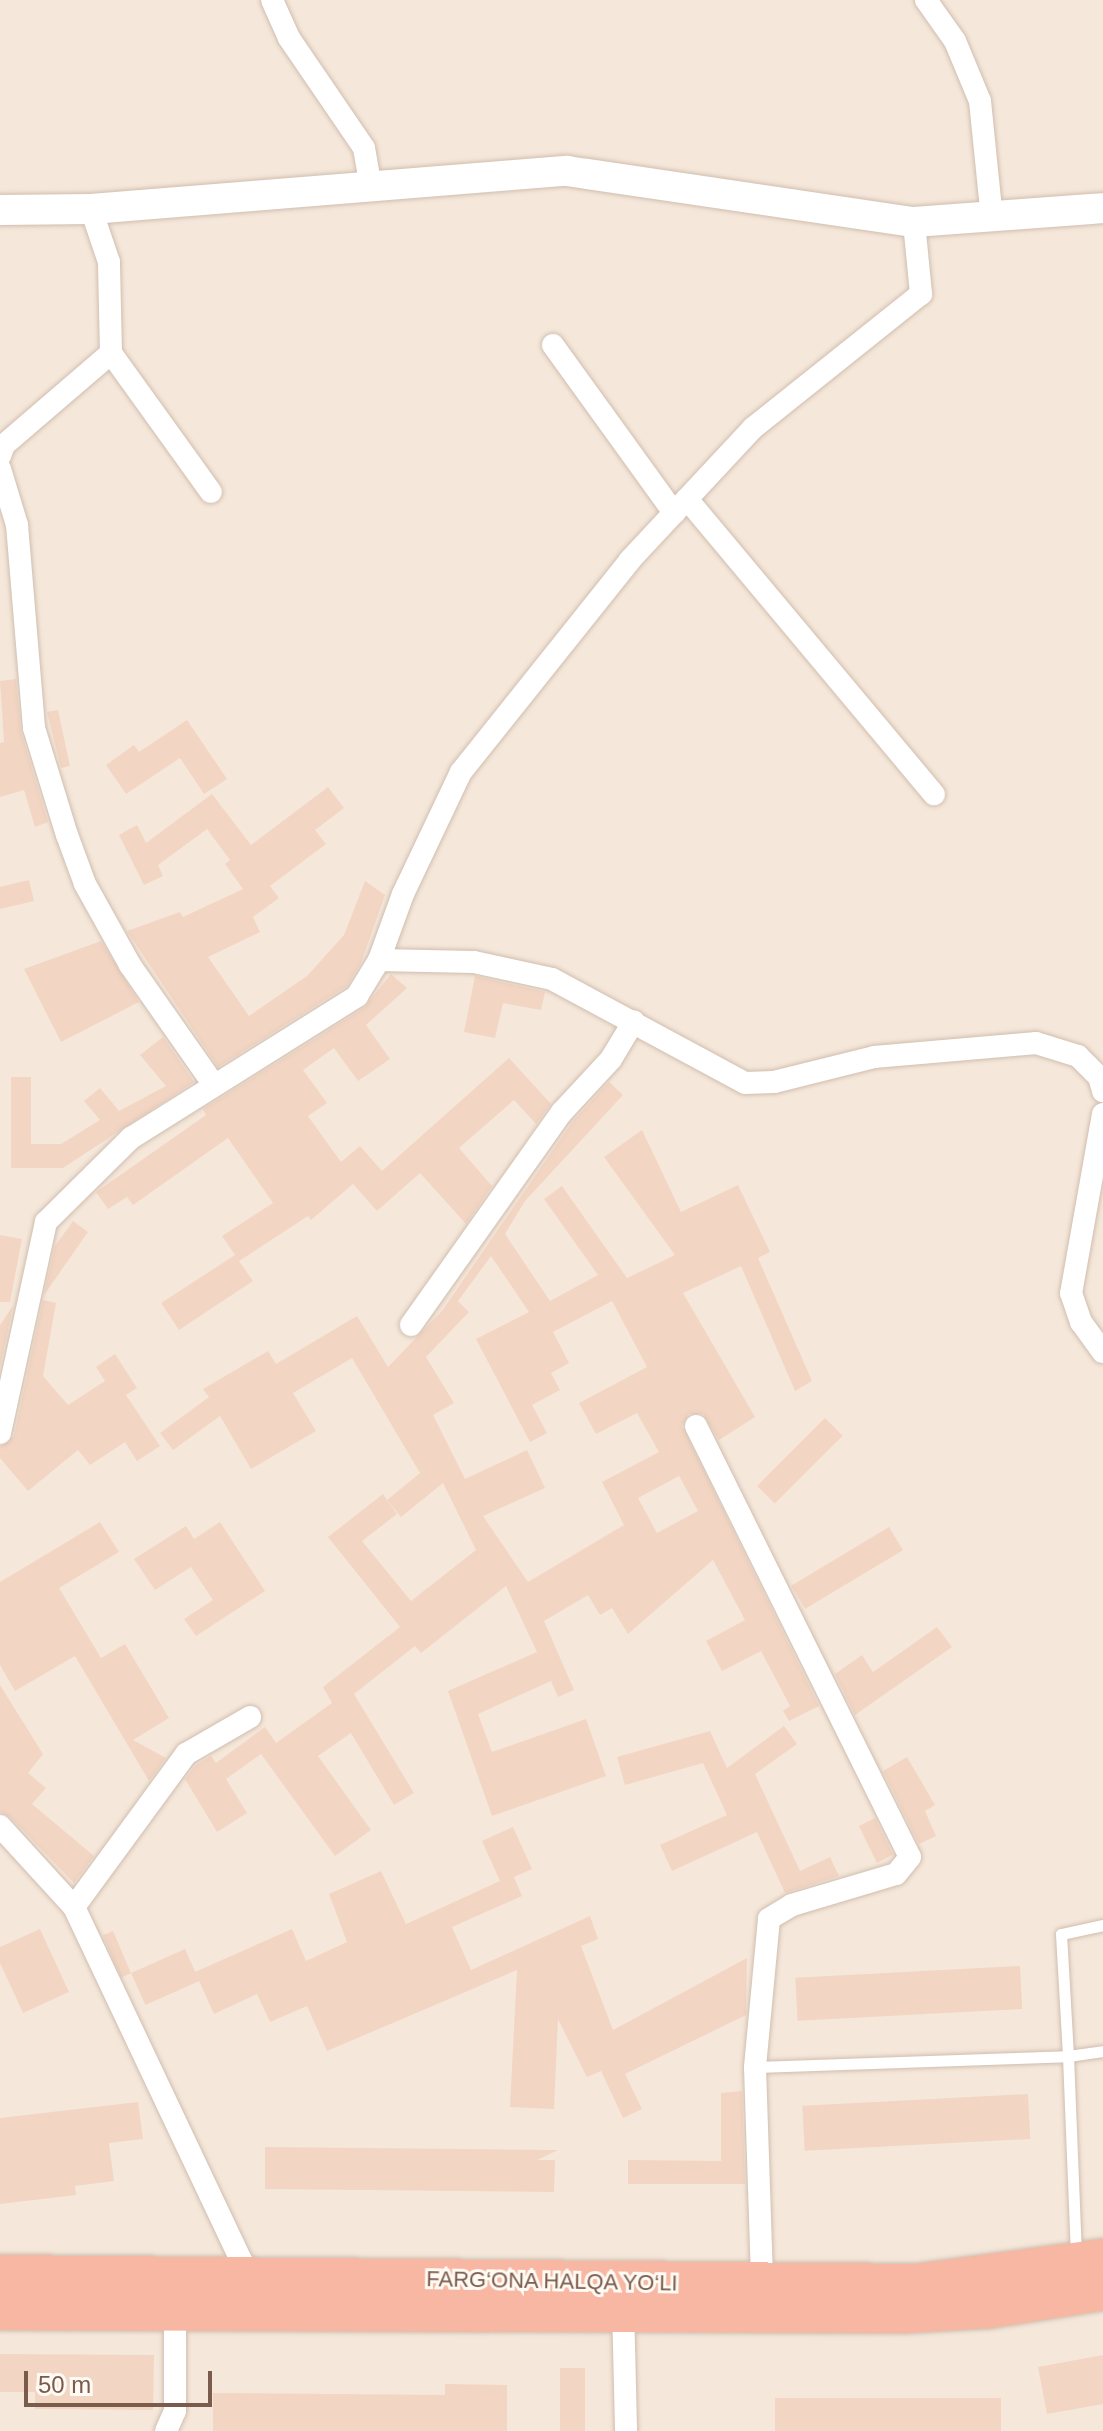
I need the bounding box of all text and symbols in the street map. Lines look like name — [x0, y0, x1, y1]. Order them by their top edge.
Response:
street label: FARG‘ONA HALQA YO‘LI — [425, 2266, 679, 2296]
scale bar — [28, 2355, 216, 2405]
text: 50 m — [38, 2371, 91, 2398]

